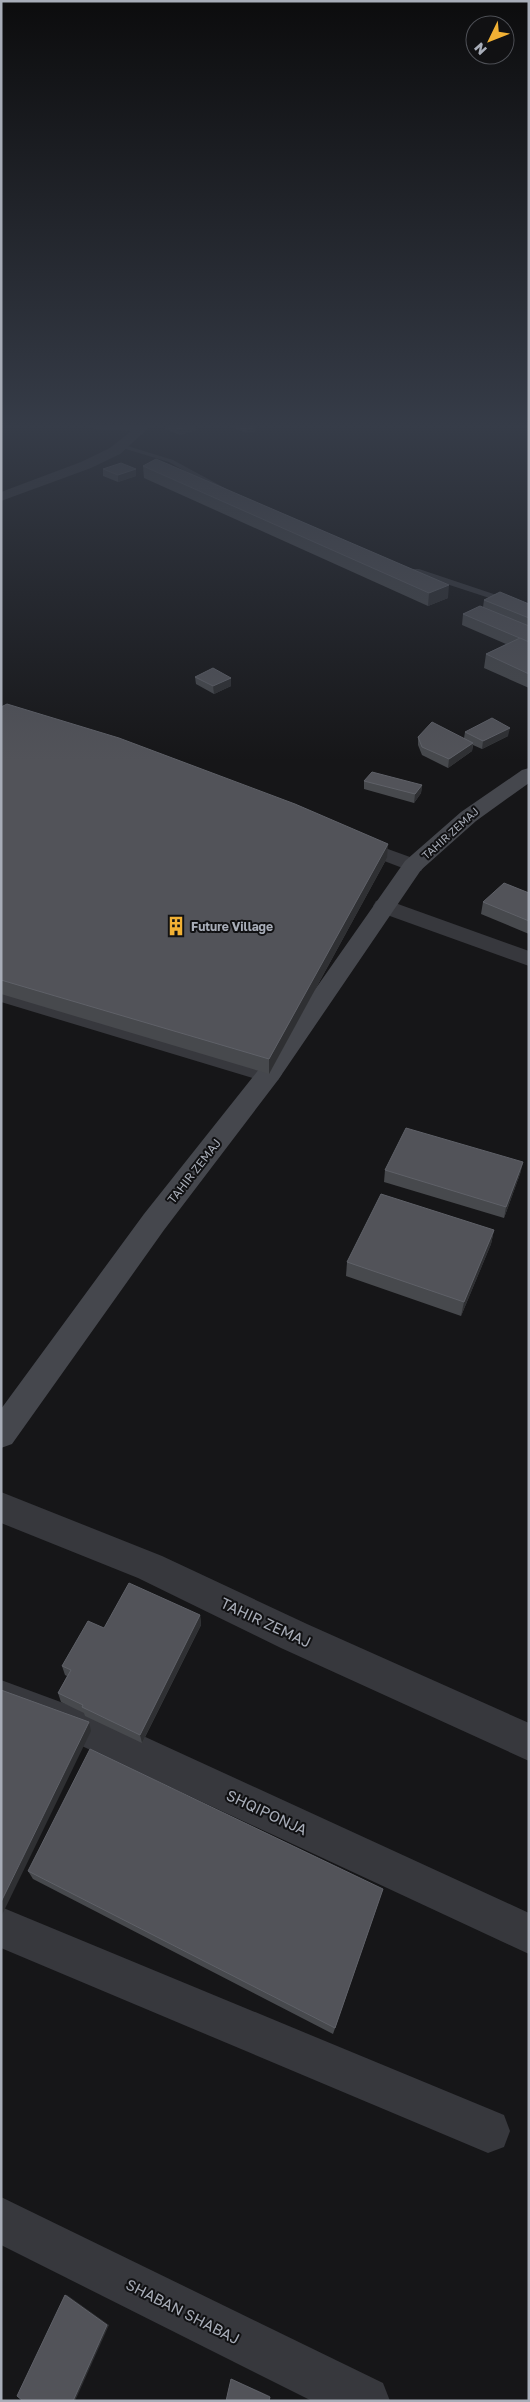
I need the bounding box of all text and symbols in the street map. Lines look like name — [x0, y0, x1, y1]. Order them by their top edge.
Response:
north arrow — [465, 15, 515, 65]
text: N — [470, 40, 490, 59]
street label: TAHIR ZEMAJ — [419, 804, 481, 862]
building icon: Future Village — [165, 915, 187, 937]
place label: Future Village — [191, 919, 273, 934]
street label: TAHIR ZEMAJ — [164, 1136, 224, 1206]
street label: TAHIR ZEMAJ — [218, 1593, 314, 1651]
street label: SHQIPONJA — [224, 1785, 310, 1839]
street label: SHABAN SHABAJ — [123, 2275, 243, 2347]

